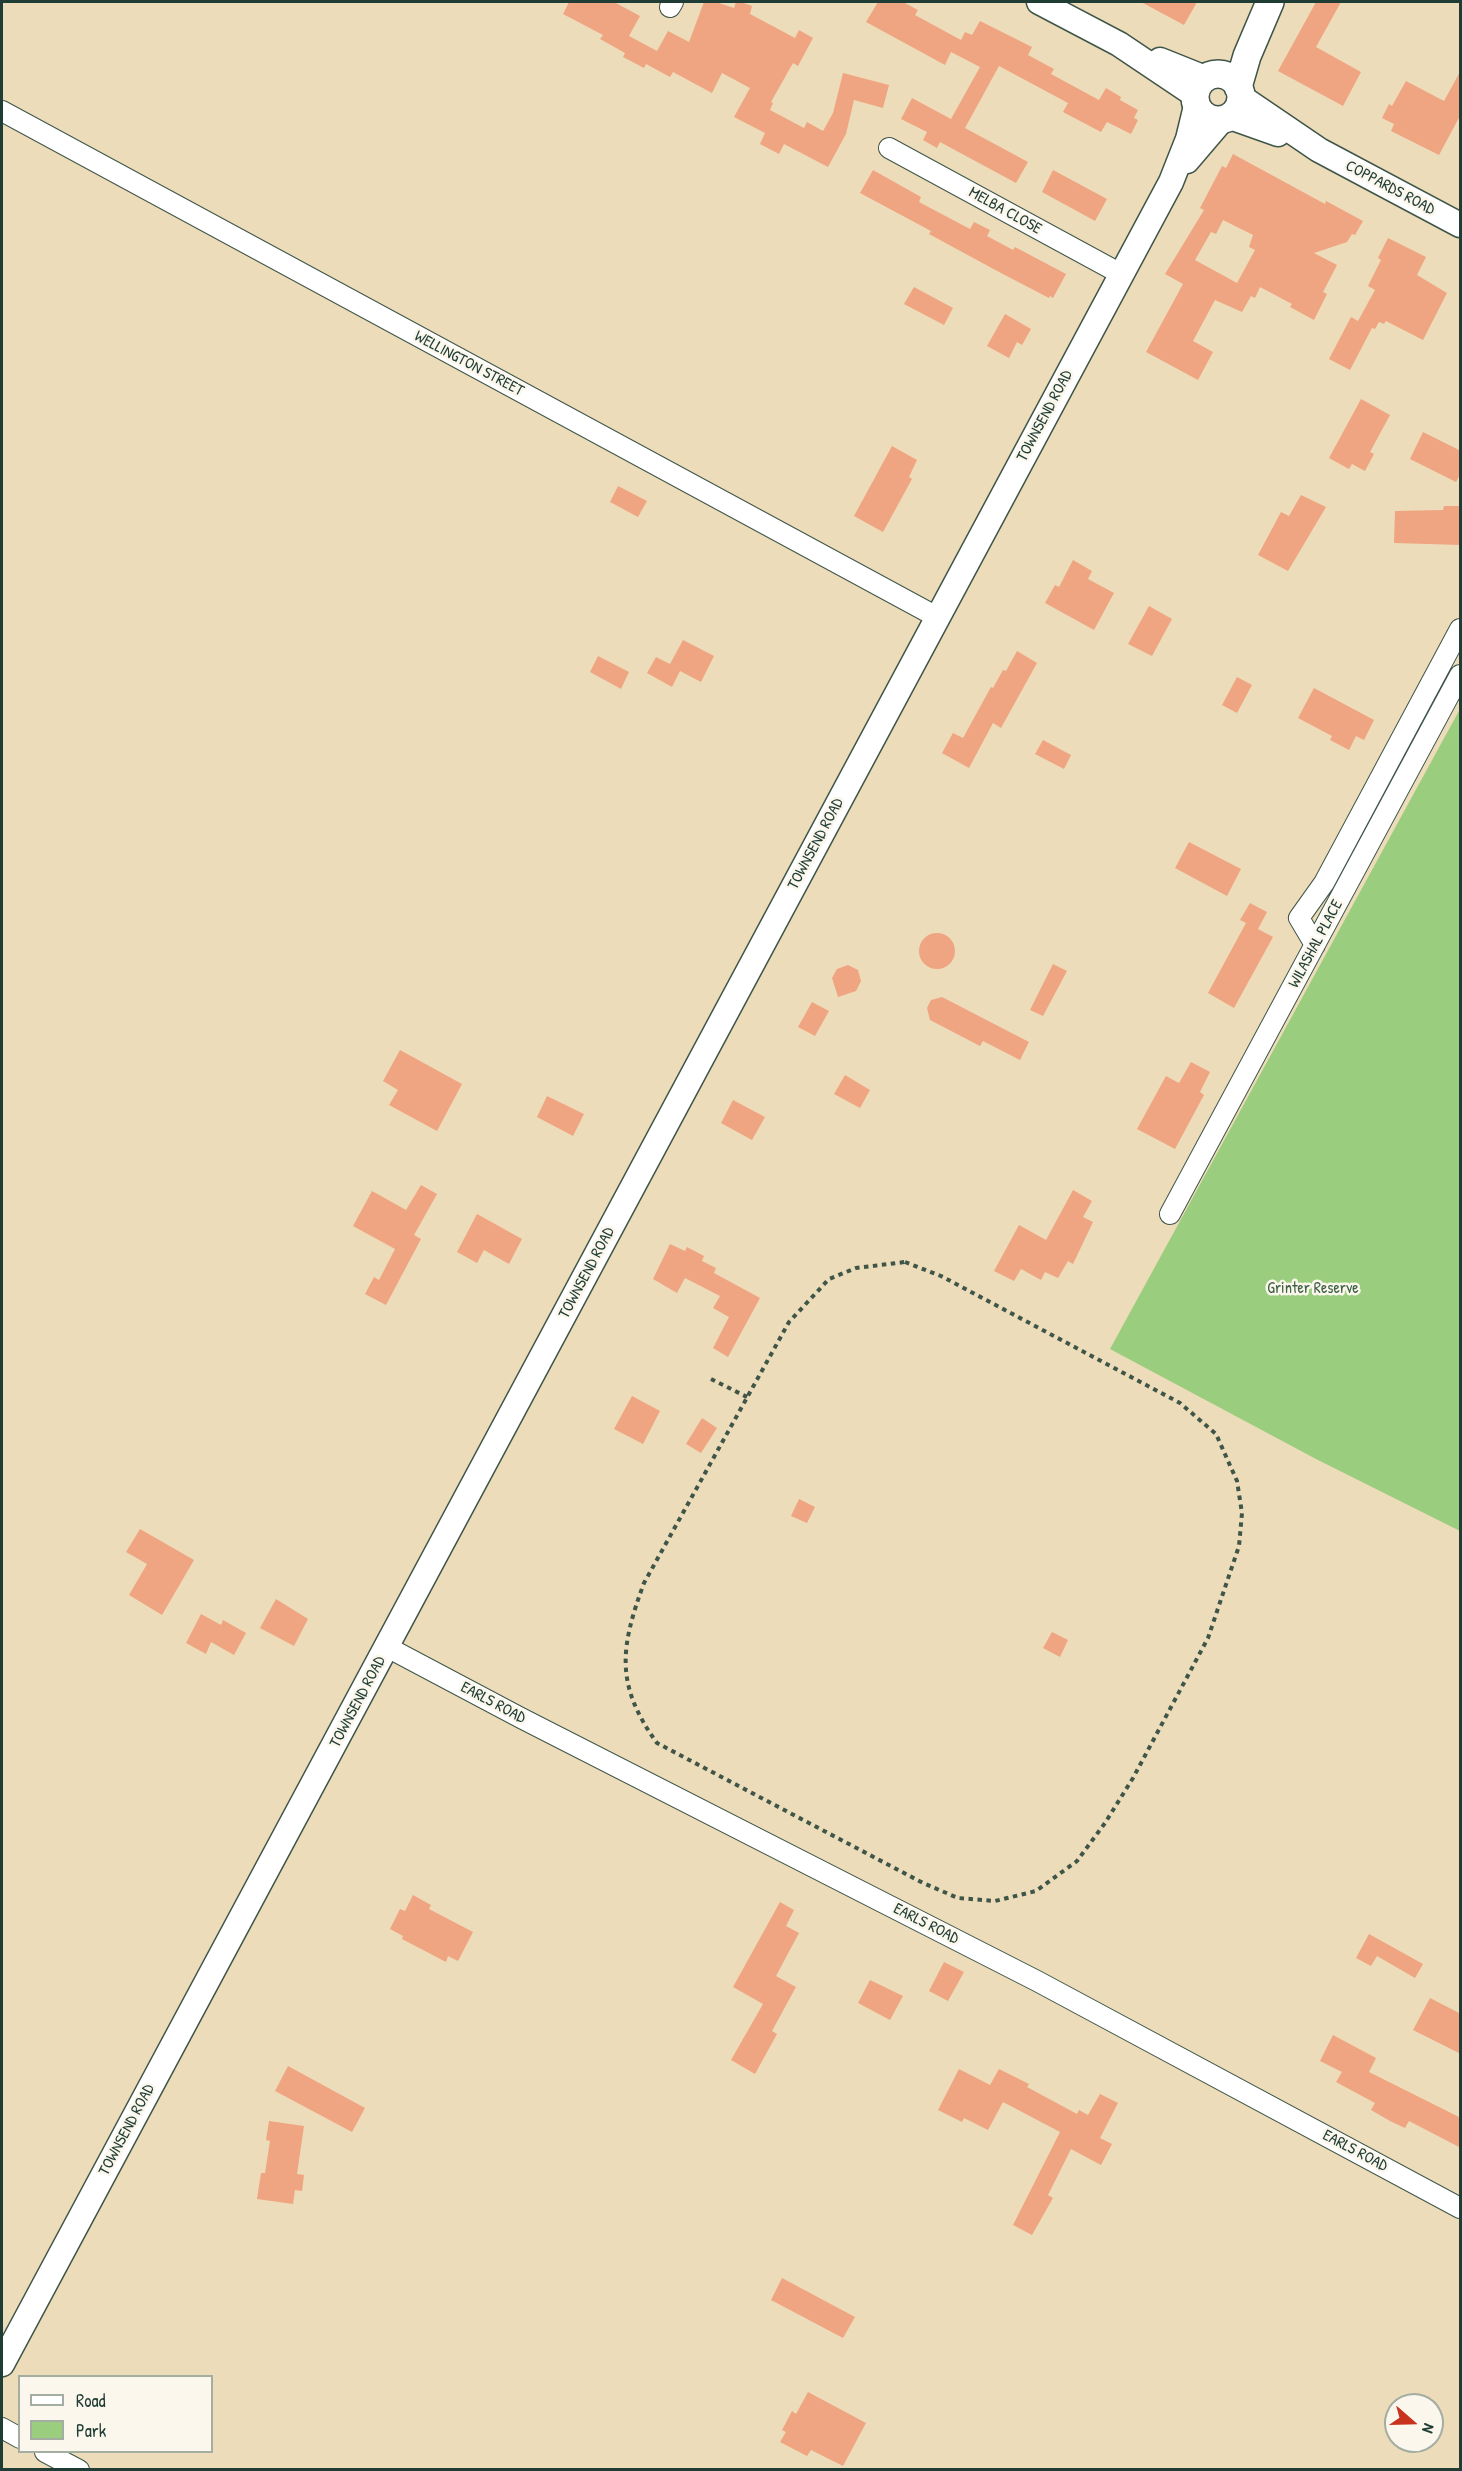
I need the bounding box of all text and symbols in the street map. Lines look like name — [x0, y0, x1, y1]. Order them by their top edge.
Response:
street label: COPPARDS ROAD — [1342, 156, 1438, 220]
street label: MELBA CLOSE — [965, 183, 1045, 239]
street label: WELLINGTON STREET — [411, 327, 527, 401]
street label: TOWNSEND ROAD — [1013, 367, 1077, 465]
street label: TOWNSEND ROAD — [784, 795, 848, 893]
street label: WILASHAL PLACE — [1285, 897, 1347, 991]
street label: TOWNSEND ROAD — [555, 1224, 619, 1322]
park label: Grinter Reserve — [1267, 1279, 1359, 1299]
street label: TOWNSEND ROAD — [326, 1653, 390, 1751]
street label: EARLS ROAD — [457, 1678, 529, 1728]
street label: EARLS ROAD — [890, 1899, 962, 1949]
street label: TOWNSEND ROAD — [95, 2081, 159, 2179]
street label: EARLS ROAD — [1319, 2126, 1391, 2176]
legend — [18, 2375, 213, 2453]
text: Road — [76, 2388, 106, 2413]
north arrow — [1384, 2393, 1444, 2453]
text: Park — [76, 2418, 106, 2443]
text: N — [1417, 2421, 1441, 2436]

